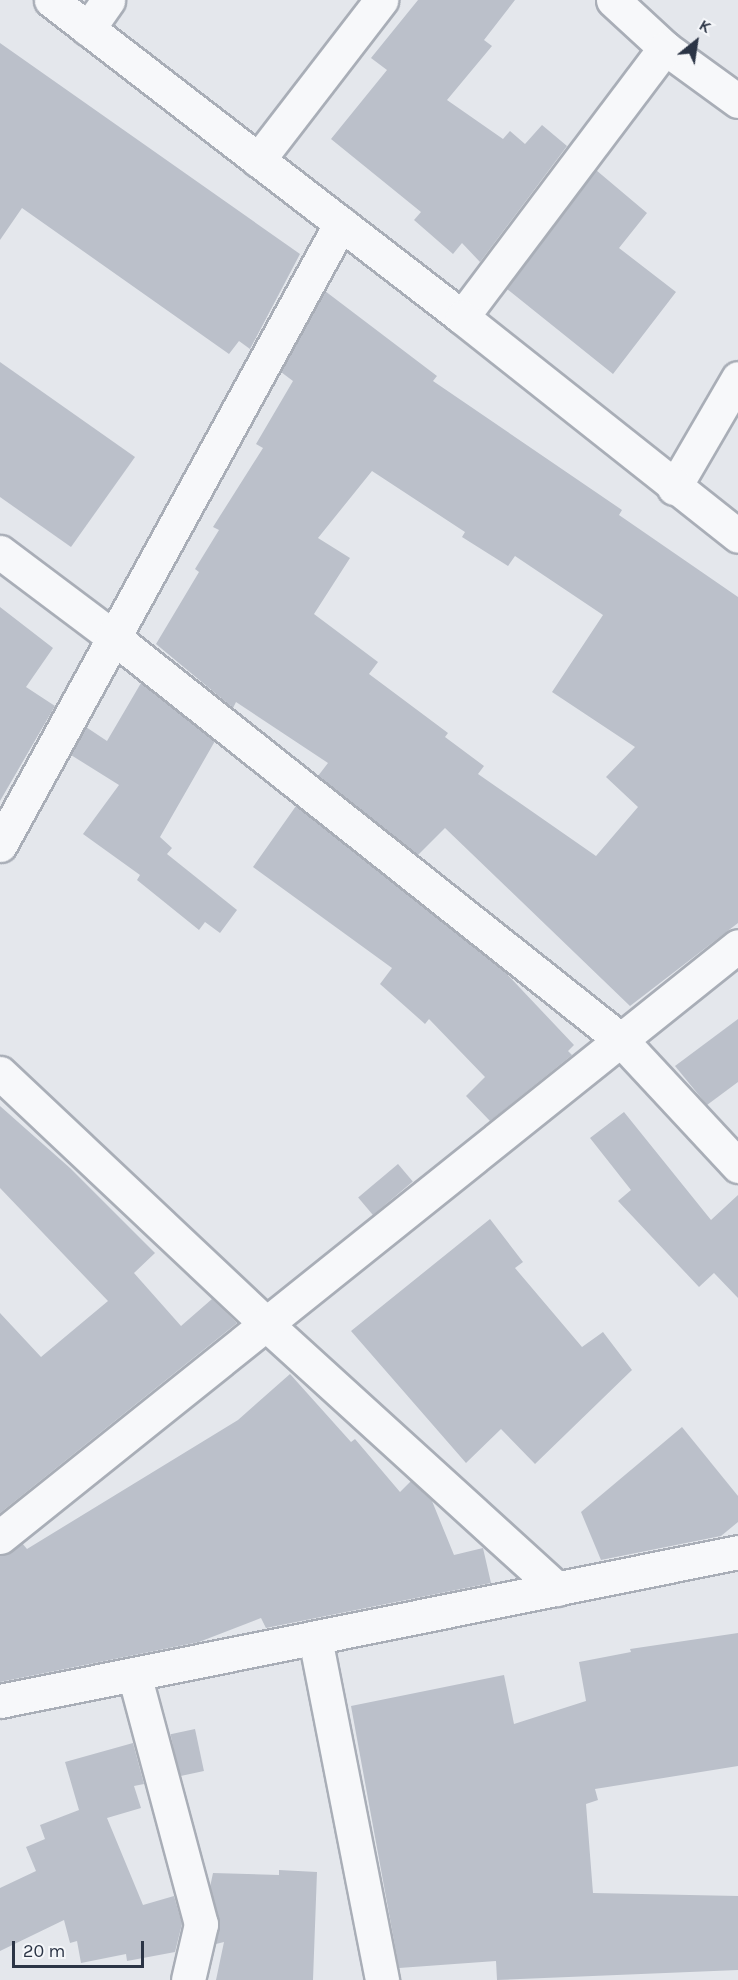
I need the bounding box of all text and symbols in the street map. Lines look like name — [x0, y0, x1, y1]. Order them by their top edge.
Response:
north arrow — [666, 12, 726, 72]
text: K — [696, 15, 715, 37]
scale bar — [15, 1929, 147, 1967]
text: 20 m — [23, 1940, 65, 1962]

